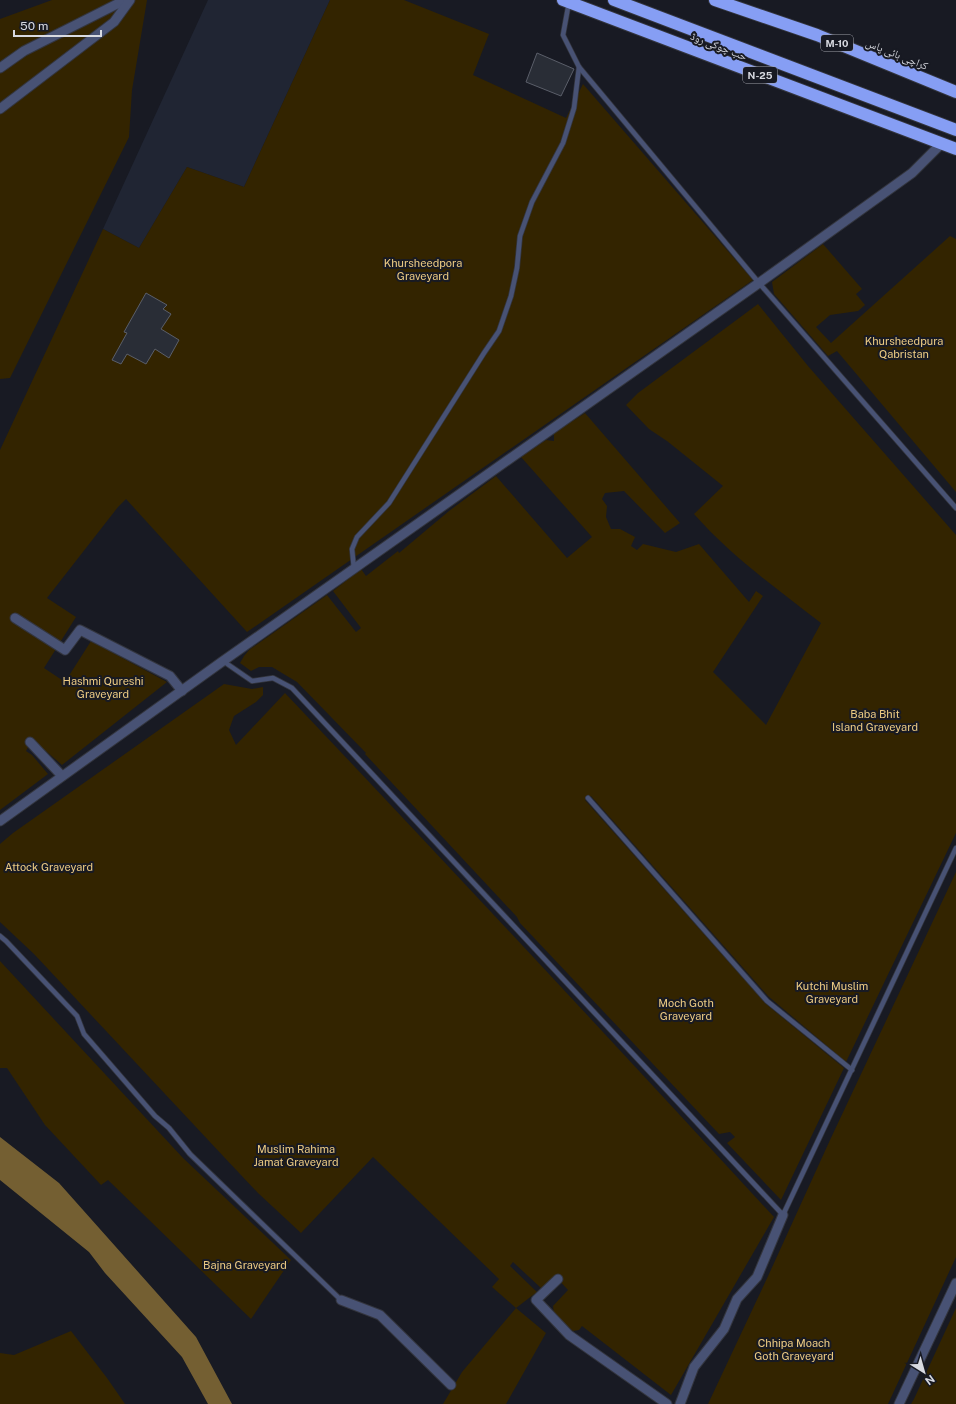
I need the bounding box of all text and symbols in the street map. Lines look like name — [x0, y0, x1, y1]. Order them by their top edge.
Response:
scale bar — [14, 12, 101, 38]
text: 50 m — [20, 19, 48, 33]
street label: حب چوکی روڈ — [689, 30, 749, 63]
road number: M-10 — [821, 35, 853, 51]
street label: کراچی بائی پاس — [864, 36, 930, 73]
road number: N-25 — [743, 67, 777, 83]
park label: Khursheedpora Graveyard — [384, 257, 462, 282]
park label: Khursheedpura Qabristan — [865, 335, 943, 360]
park label: Hashmi Qureshi Graveyard — [63, 675, 143, 700]
park label: Baba Bhit Island Graveyard — [832, 708, 918, 733]
park label: Attock Graveyard — [5, 861, 93, 873]
park label: Kutchi Muslim Graveyard — [796, 980, 868, 1005]
park label: Moch Goth Graveyard — [658, 997, 714, 1022]
park label: Muslim Rahima Jamat Graveyard — [254, 1143, 338, 1168]
park label: Bajna Graveyard — [203, 1259, 287, 1271]
park label: Chhipa Moach Goth Graveyard — [754, 1337, 834, 1362]
north arrow — [904, 1352, 944, 1392]
text: N — [923, 1373, 937, 1387]

